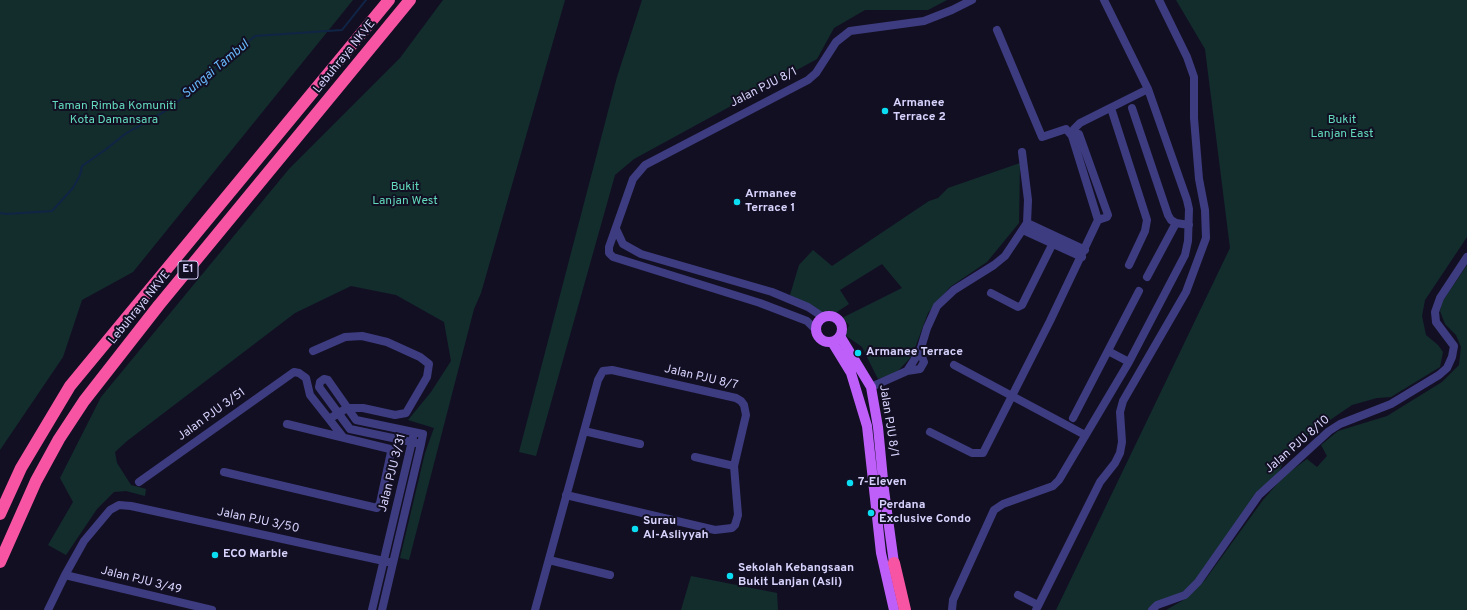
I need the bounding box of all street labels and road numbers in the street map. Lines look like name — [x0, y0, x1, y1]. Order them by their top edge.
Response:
street label: Lebuhraya NKVE — [311, 17, 379, 97]
street label: Jalan PJU 8/1 — [728, 65, 800, 111]
road number: E1 — [178, 261, 198, 279]
street label: Lebuhraya NKVE — [106, 268, 174, 348]
street label: Jalan PJU 8/7 — [663, 363, 739, 393]
street label: Jalan PJU 8/1 — [875, 384, 901, 458]
street label: Jalan PJU 3/51 — [175, 386, 249, 444]
street label: Jalan PJU 8/10 — [1263, 413, 1333, 477]
street label: Jalan PJU 3/31 — [376, 432, 410, 514]
street label: Jalan PJU 3/50 — [216, 505, 300, 537]
street label: Jalan PJU 3/49 — [99, 564, 183, 598]

